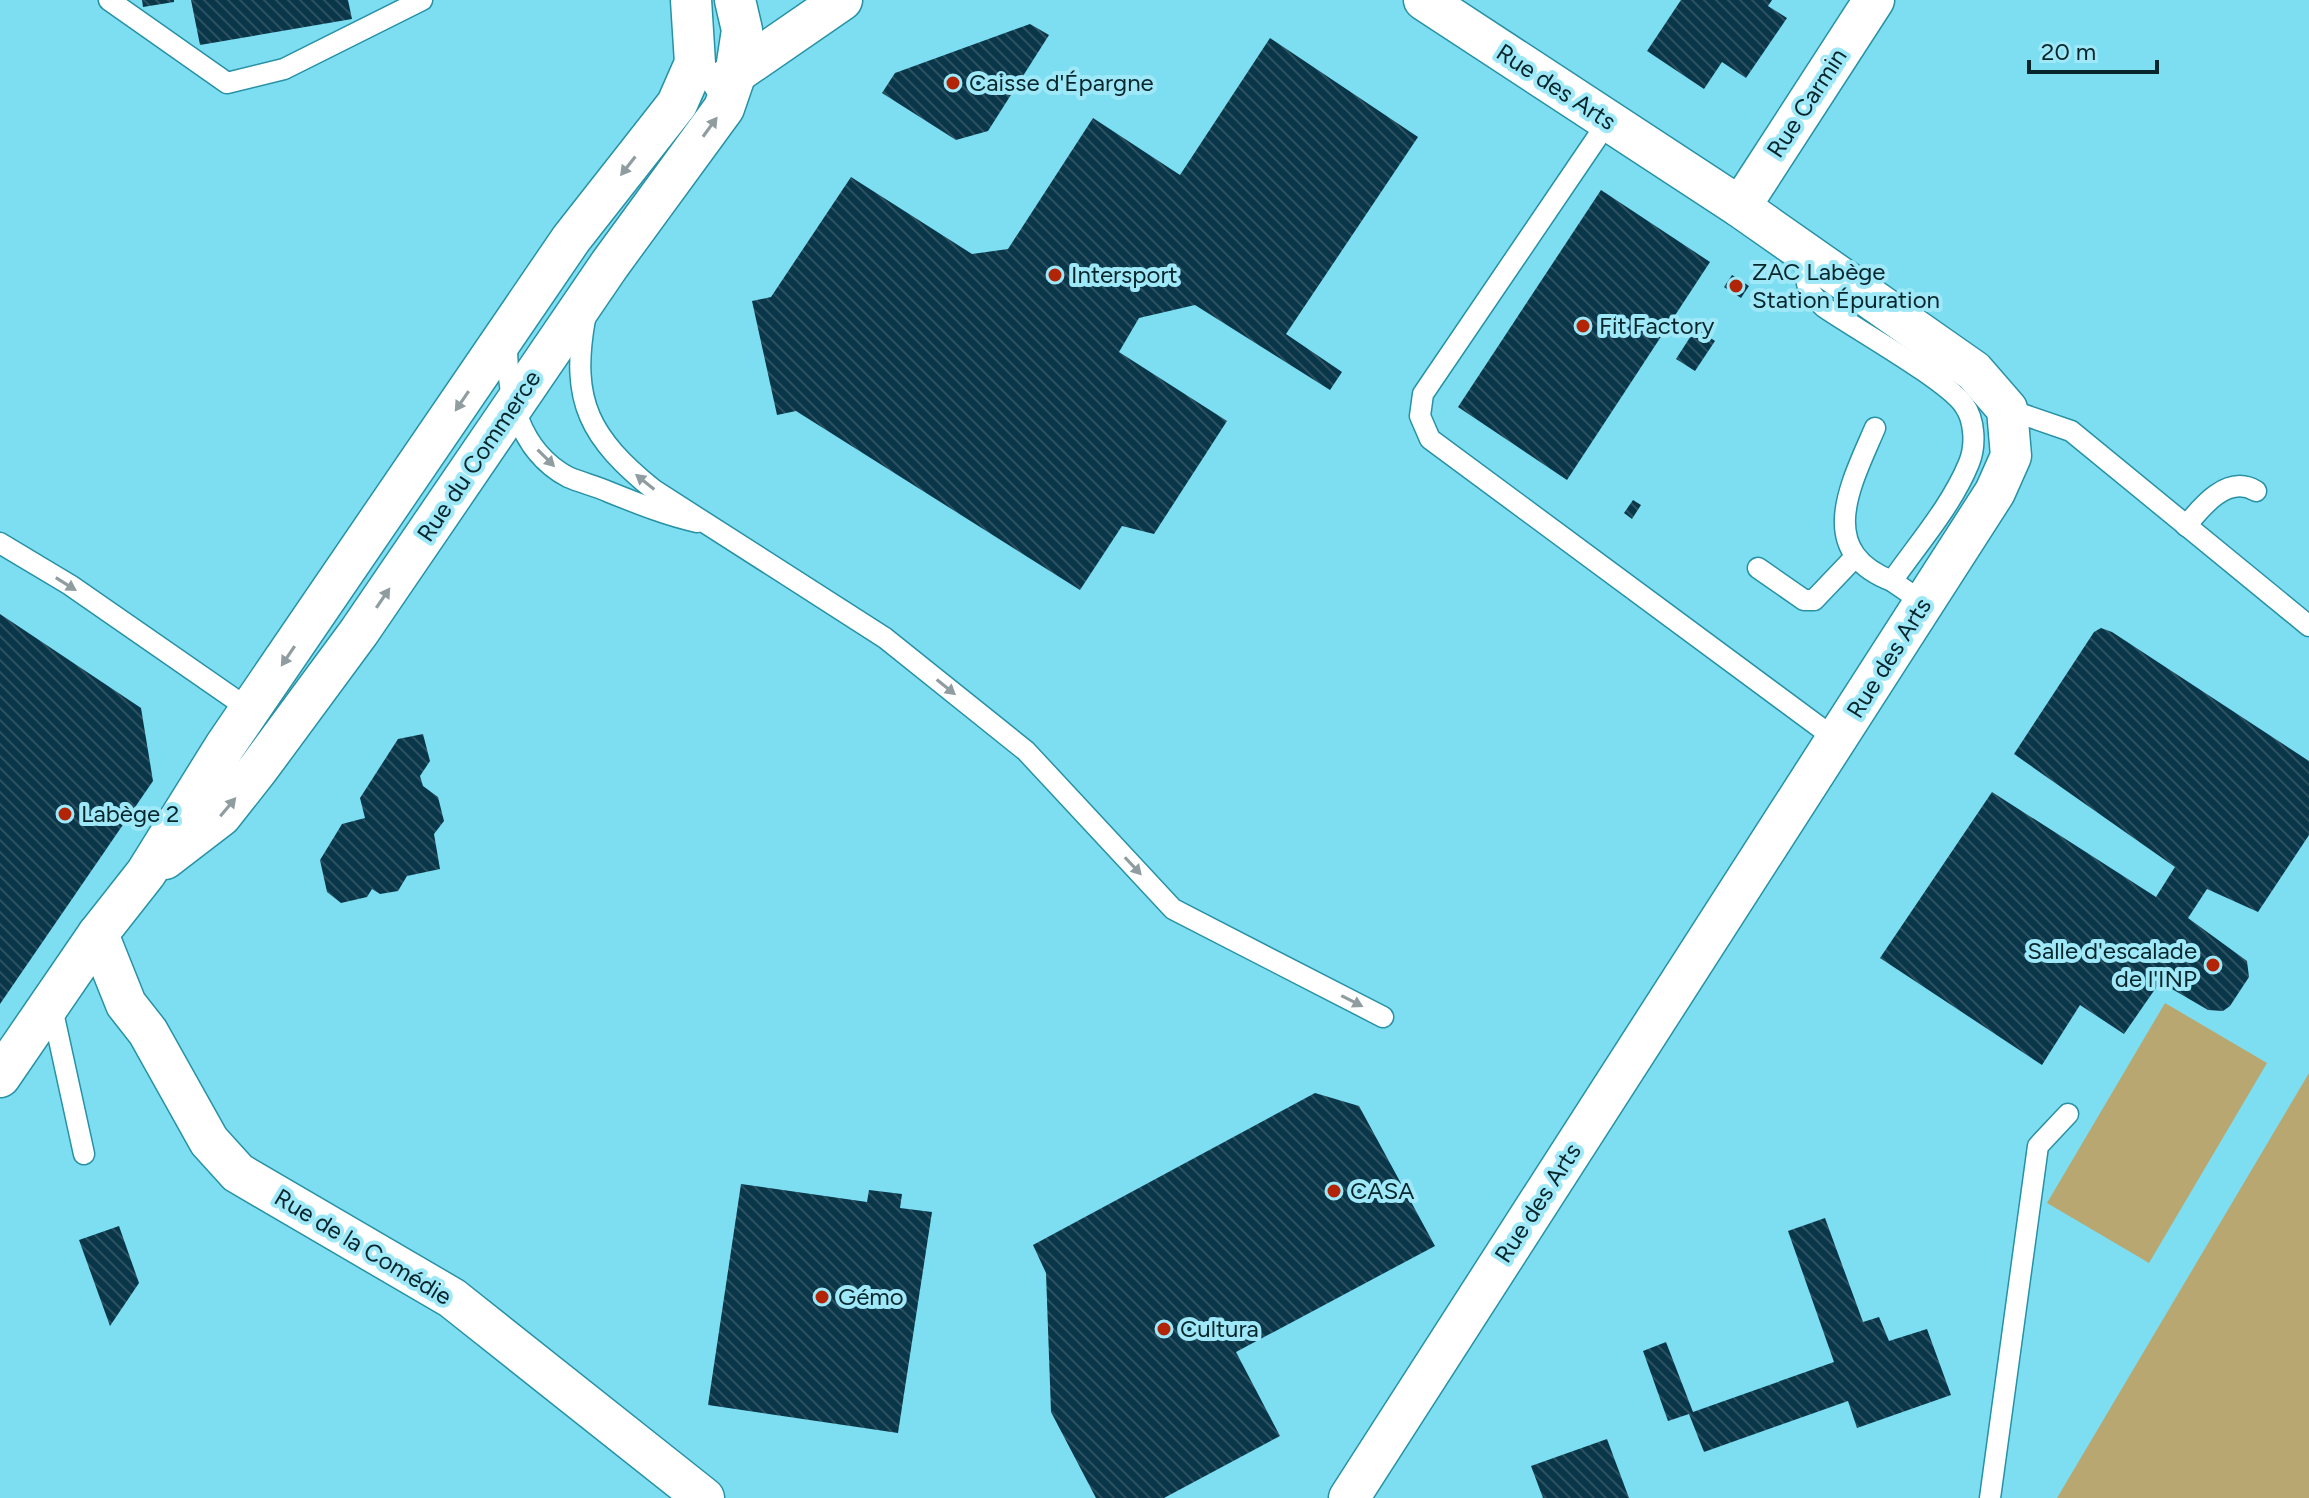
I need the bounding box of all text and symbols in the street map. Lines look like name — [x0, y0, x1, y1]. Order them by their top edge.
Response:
scale bar — [2029, 24, 2157, 74]
street label: Rue des Arts — [1491, 37, 1621, 136]
text: 20 m — [2041, 37, 2096, 66]
street label: Rue Carmin — [1761, 43, 1853, 163]
place label: Caisse d'Épargne — [969, 68, 1154, 97]
marker: Caisse d'Épargne — [944, 74, 962, 92]
one-way arrow — [702, 116, 718, 137]
one-way arrow — [621, 156, 637, 176]
place label: ZAC Labège Station Épuration — [1752, 257, 1940, 314]
place label: Intersport — [1071, 260, 1178, 289]
marker: Intersport — [1046, 266, 1064, 284]
marker: ZAC Labège Station Épuration — [1727, 277, 1745, 295]
place label: Fit Factory — [1599, 311, 1715, 340]
marker: Fit Factory — [1574, 317, 1592, 335]
street label: Rue du Commerce — [411, 365, 547, 547]
one-way arrow — [455, 390, 470, 411]
one-way arrow — [536, 448, 555, 467]
one-way arrow — [635, 474, 655, 491]
one-way arrow — [55, 576, 77, 590]
one-way arrow — [375, 587, 390, 608]
street label: Rue des Arts — [1840, 592, 1937, 723]
one-way arrow — [281, 646, 296, 667]
one-way arrow — [936, 678, 956, 695]
one-way arrow — [219, 797, 236, 817]
place label: Labège 2 — [81, 799, 179, 828]
marker: Labège 2 — [56, 805, 74, 823]
one-way arrow — [1124, 857, 1142, 876]
place label: Salle d'escalade de l'INP — [2027, 936, 2197, 993]
marker: Salle d'escalade de l'INP — [2204, 956, 2222, 974]
one-way arrow — [1341, 995, 1364, 1008]
street label: Rue des Arts — [1488, 1138, 1587, 1268]
place label: CASA — [1350, 1176, 1415, 1205]
street label: Rue de la Comédie — [269, 1182, 457, 1311]
marker: CASA — [1325, 1182, 1343, 1200]
place label: Gémo — [838, 1282, 904, 1311]
marker: Gémo — [813, 1288, 831, 1306]
place label: Cultura — [1180, 1314, 1259, 1343]
marker: Cultura — [1155, 1320, 1173, 1338]

